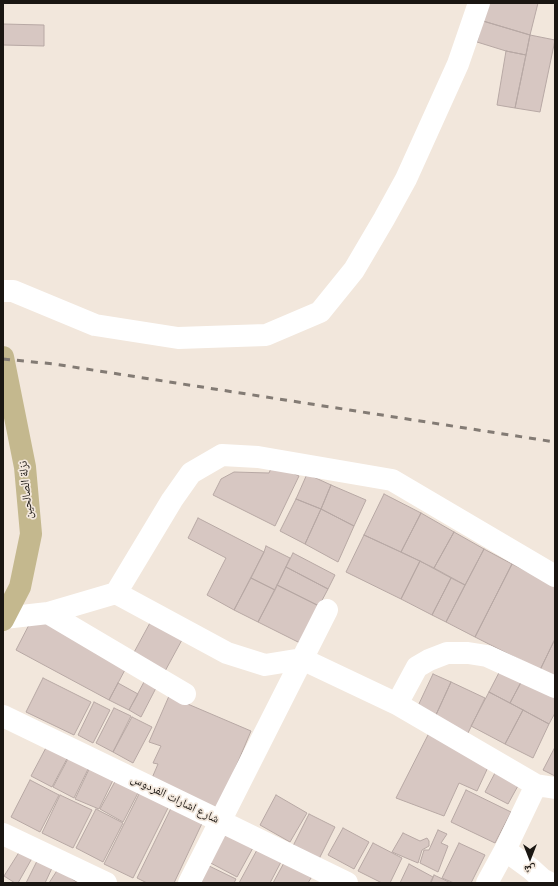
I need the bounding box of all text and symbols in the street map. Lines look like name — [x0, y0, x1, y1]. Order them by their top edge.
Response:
street label: نزلة الصالحين — [16, 460, 36, 520]
street label: شارع اشارات الفردوس — [128, 771, 222, 827]
north arrow — [510, 838, 550, 878]
text: ش — [524, 863, 536, 877]

